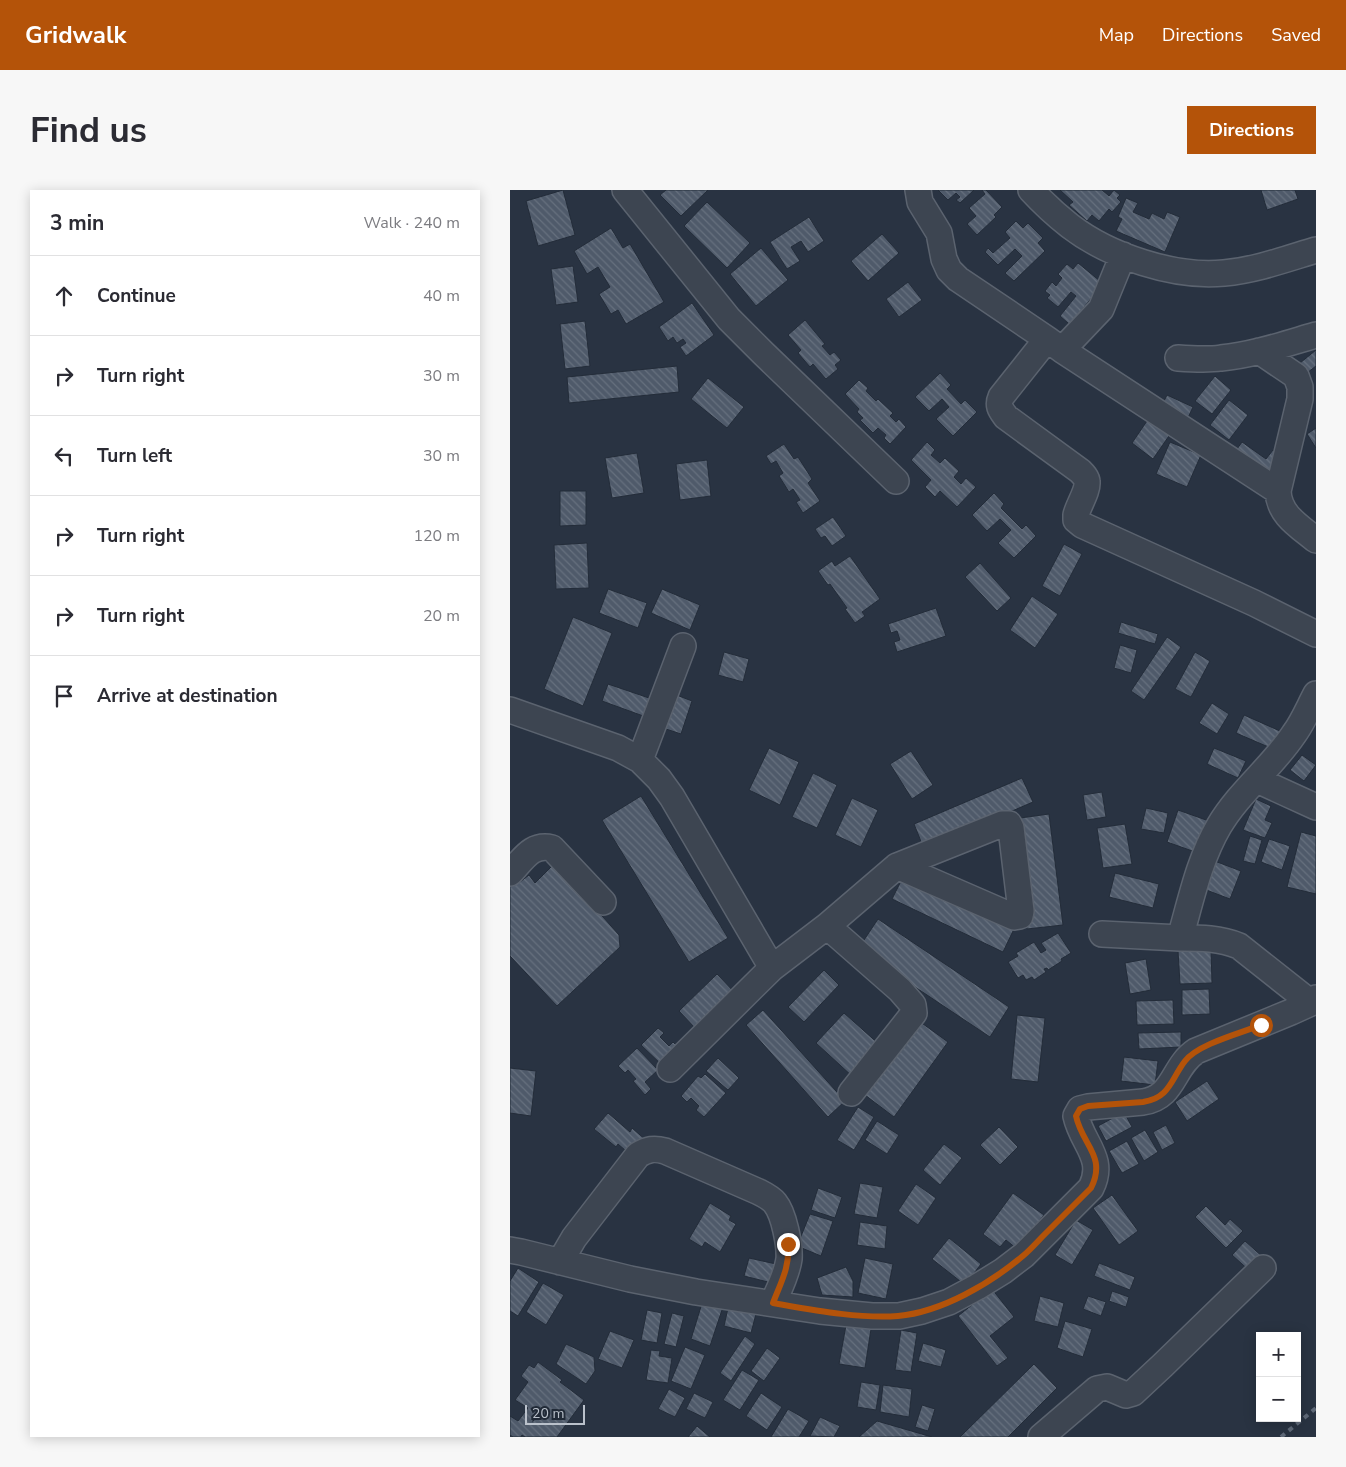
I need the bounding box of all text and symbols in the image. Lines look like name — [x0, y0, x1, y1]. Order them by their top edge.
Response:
text: Gridwalk — [25, 19, 126, 51]
text: Map — [1099, 23, 1134, 47]
text: Directions — [1162, 23, 1243, 47]
text: Saved — [1271, 23, 1321, 47]
button: Directions — [1187, 106, 1316, 154]
text: Find us — [30, 107, 147, 154]
text: 3 min — [50, 209, 104, 237]
text: Walk · 240 m — [364, 212, 460, 234]
icon: ahead — [50, 282, 78, 310]
text: Continue — [97, 283, 176, 309]
text: 40 m — [423, 285, 460, 307]
icon: right — [50, 362, 78, 390]
text: Turn right — [97, 363, 184, 389]
text: 30 m — [423, 365, 460, 387]
icon: left — [50, 442, 78, 470]
text: Turn left — [97, 443, 172, 469]
text: 30 m — [423, 445, 460, 467]
icon: right — [50, 522, 78, 550]
text: Turn right — [97, 523, 184, 549]
text: 120 m — [413, 525, 460, 547]
icon: right — [50, 602, 78, 630]
text: Turn right — [97, 603, 184, 629]
text: 20 m — [423, 605, 460, 627]
icon: arrive — [50, 682, 78, 710]
text: Arrive at destination — [97, 683, 278, 709]
route start — [1250, 1014, 1273, 1037]
route end — [777, 1233, 800, 1256]
map controls — [1256, 1332, 1301, 1422]
button: + — [1256, 1332, 1301, 1377]
button: − — [1256, 1377, 1301, 1422]
scale bar — [525, 1402, 585, 1425]
text: 20 m — [532, 1404, 564, 1423]

